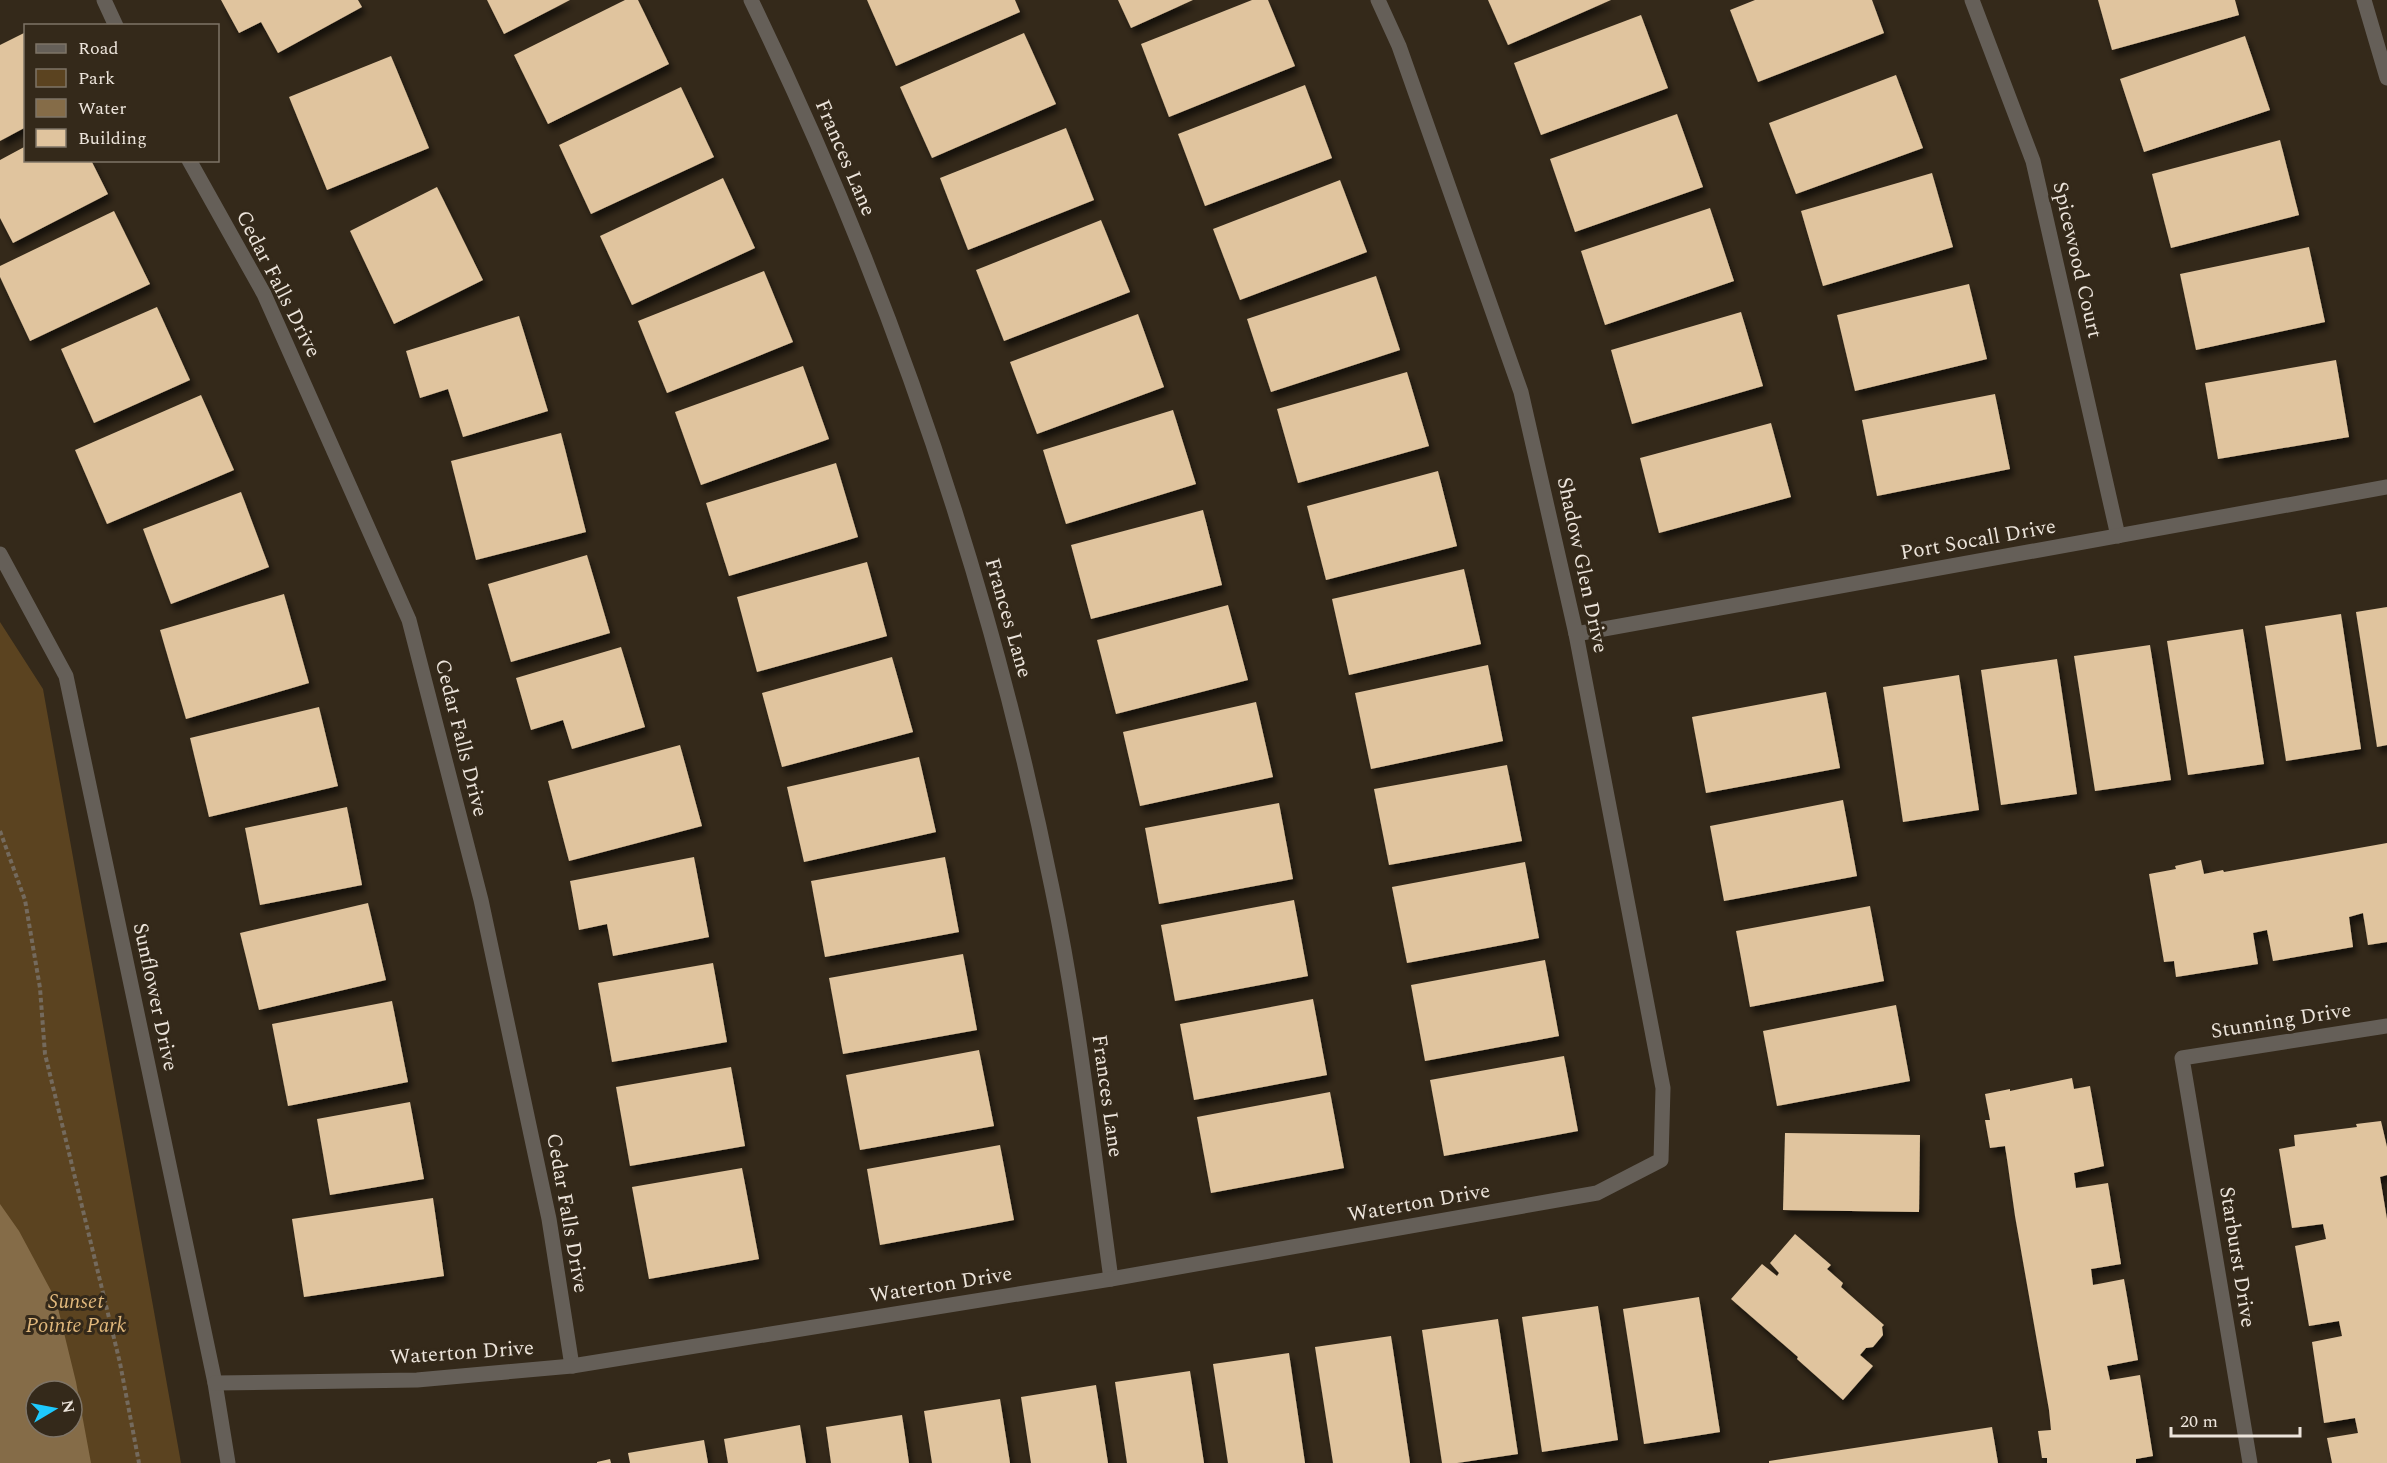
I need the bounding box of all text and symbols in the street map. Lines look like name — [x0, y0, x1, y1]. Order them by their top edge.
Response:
legend — [24, 24, 219, 162]
text: Road — [78, 35, 119, 62]
text: Park — [78, 65, 115, 92]
text: Water — [78, 95, 126, 122]
street label: Frances Lane — [806, 95, 884, 221]
text: Building — [78, 125, 147, 152]
street label: Spicewood Court — [2043, 179, 2111, 341]
street label: Cedar Falls Drive — [227, 205, 329, 363]
street label: Shadow Glen Drive — [1548, 474, 1616, 656]
street label: Port Socall Drive — [1898, 511, 2058, 569]
street label: Frances Lane — [976, 554, 1040, 682]
street label: Cedar Falls Drive — [426, 656, 496, 820]
street label: Sunflower Drive — [124, 920, 186, 1074]
street label: Stunning Drive — [2208, 994, 2354, 1048]
street label: Frances Lane — [1083, 1032, 1131, 1160]
street label: Cedar Falls Drive — [537, 1131, 597, 1295]
street label: Waterton Drive — [1345, 1175, 1493, 1231]
street label: Starburst Drive — [2210, 1184, 2264, 1330]
street label: Waterton Drive — [867, 1258, 1015, 1312]
park label: Sunset Pointe Park — [26, 1286, 127, 1342]
street label: Waterton Drive — [389, 1332, 535, 1374]
north arrow — [24, 1379, 84, 1439]
text: N — [55, 1398, 81, 1415]
scale bar — [2171, 1400, 2300, 1438]
text: 20 m — [2180, 1408, 2218, 1435]

